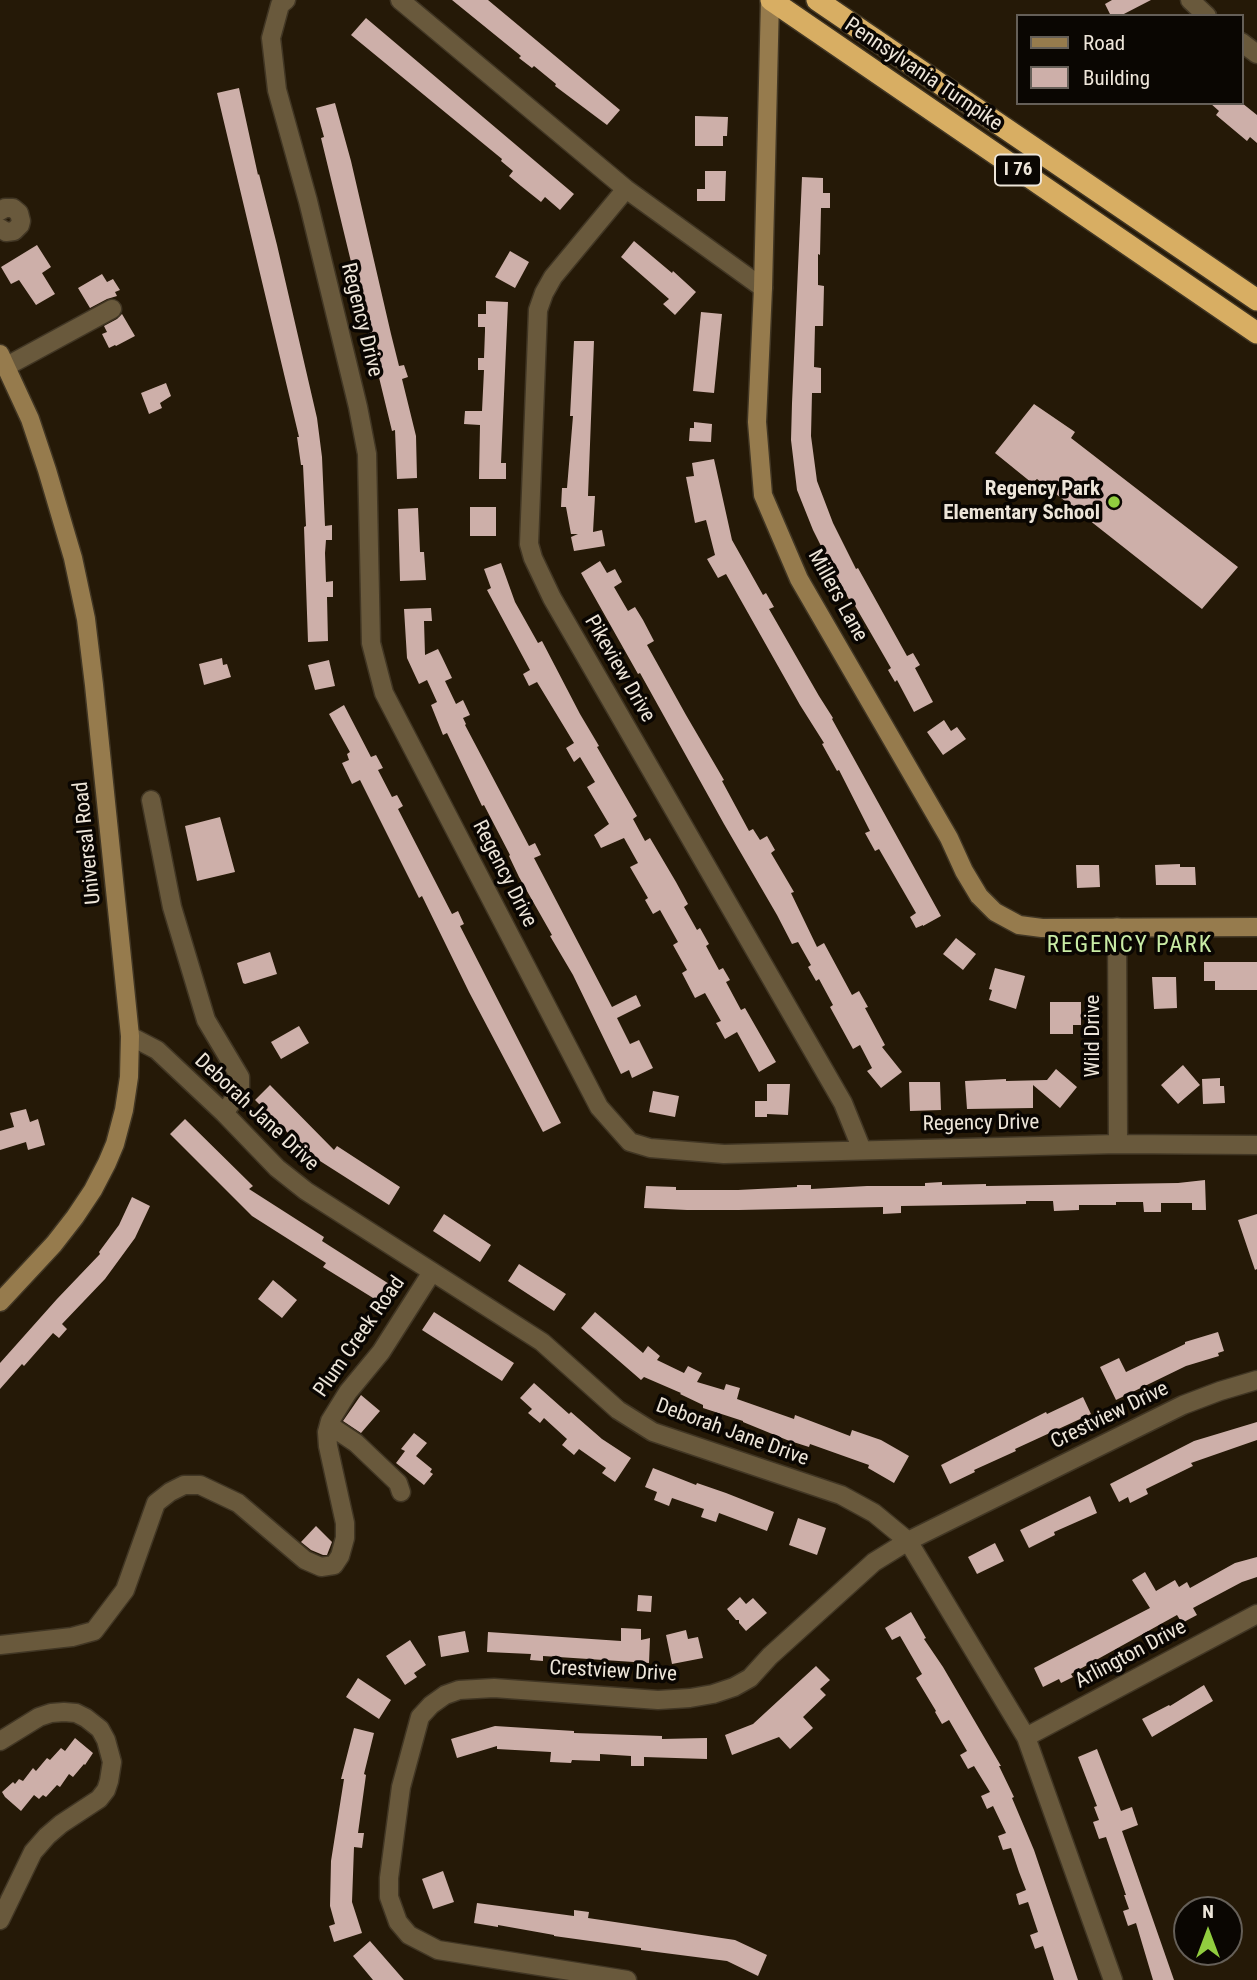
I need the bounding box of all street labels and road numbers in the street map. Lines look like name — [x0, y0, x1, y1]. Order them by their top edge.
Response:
street label: Pennsylvania Turnpike — [839, 13, 1007, 137]
road number: I 76 — [995, 154, 1041, 186]
street label: Regency Drive — [335, 260, 387, 380]
street label: Millers Lane — [801, 546, 873, 646]
street label: Pikeview Drive — [578, 611, 660, 727]
street label: Universal Road — [69, 780, 107, 906]
street label: Regency Drive — [466, 816, 542, 932]
street label: Wild Drive — [1081, 995, 1107, 1077]
street label: Deborah Jane Drive — [189, 1049, 323, 1177]
street label: Regency Drive — [923, 1110, 1039, 1138]
street label: Plum Creek Road — [309, 1272, 411, 1402]
street label: Crestview Drive — [1047, 1377, 1173, 1455]
street label: Deborah Jane Drive — [652, 1394, 812, 1472]
street label: Arlington Drive — [1071, 1615, 1191, 1695]
street label: Crestview Drive — [549, 1656, 677, 1688]

